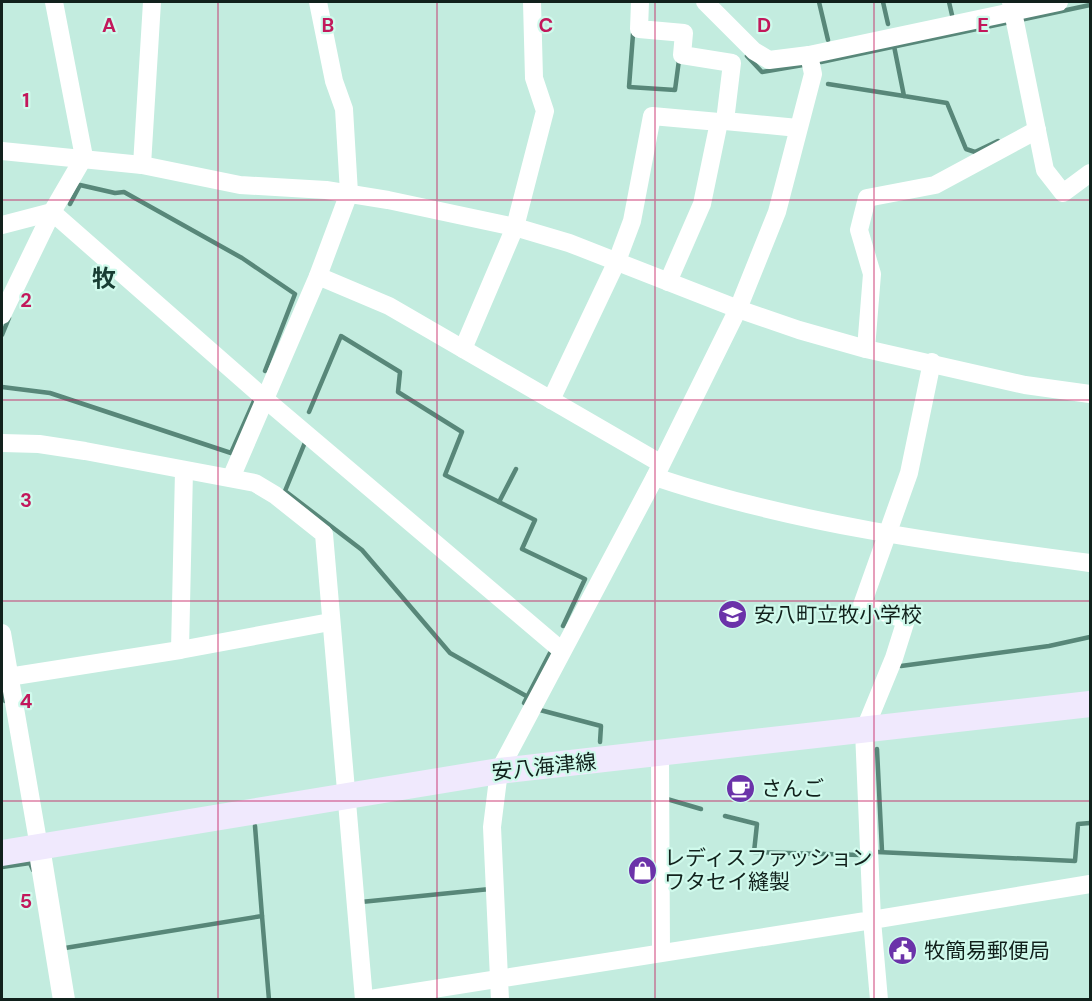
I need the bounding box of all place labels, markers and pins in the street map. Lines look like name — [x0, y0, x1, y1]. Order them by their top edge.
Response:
school or university icon: 安八町立牧小学校 — [717, 599, 749, 631]
place label: 安八町立牧小学校 — [754, 601, 922, 629]
cafe icon: さんご — [724, 773, 756, 805]
place label: さんご — [761, 775, 824, 803]
place label: レディスファッション ワタセイ縫製 — [664, 844, 873, 896]
shop icon: レディスファッション ワタセイ縫製 — [627, 854, 659, 886]
public building icon: 牧簡易郵便局 — [887, 935, 919, 967]
place label: 牧簡易郵便局 — [924, 937, 1050, 965]

